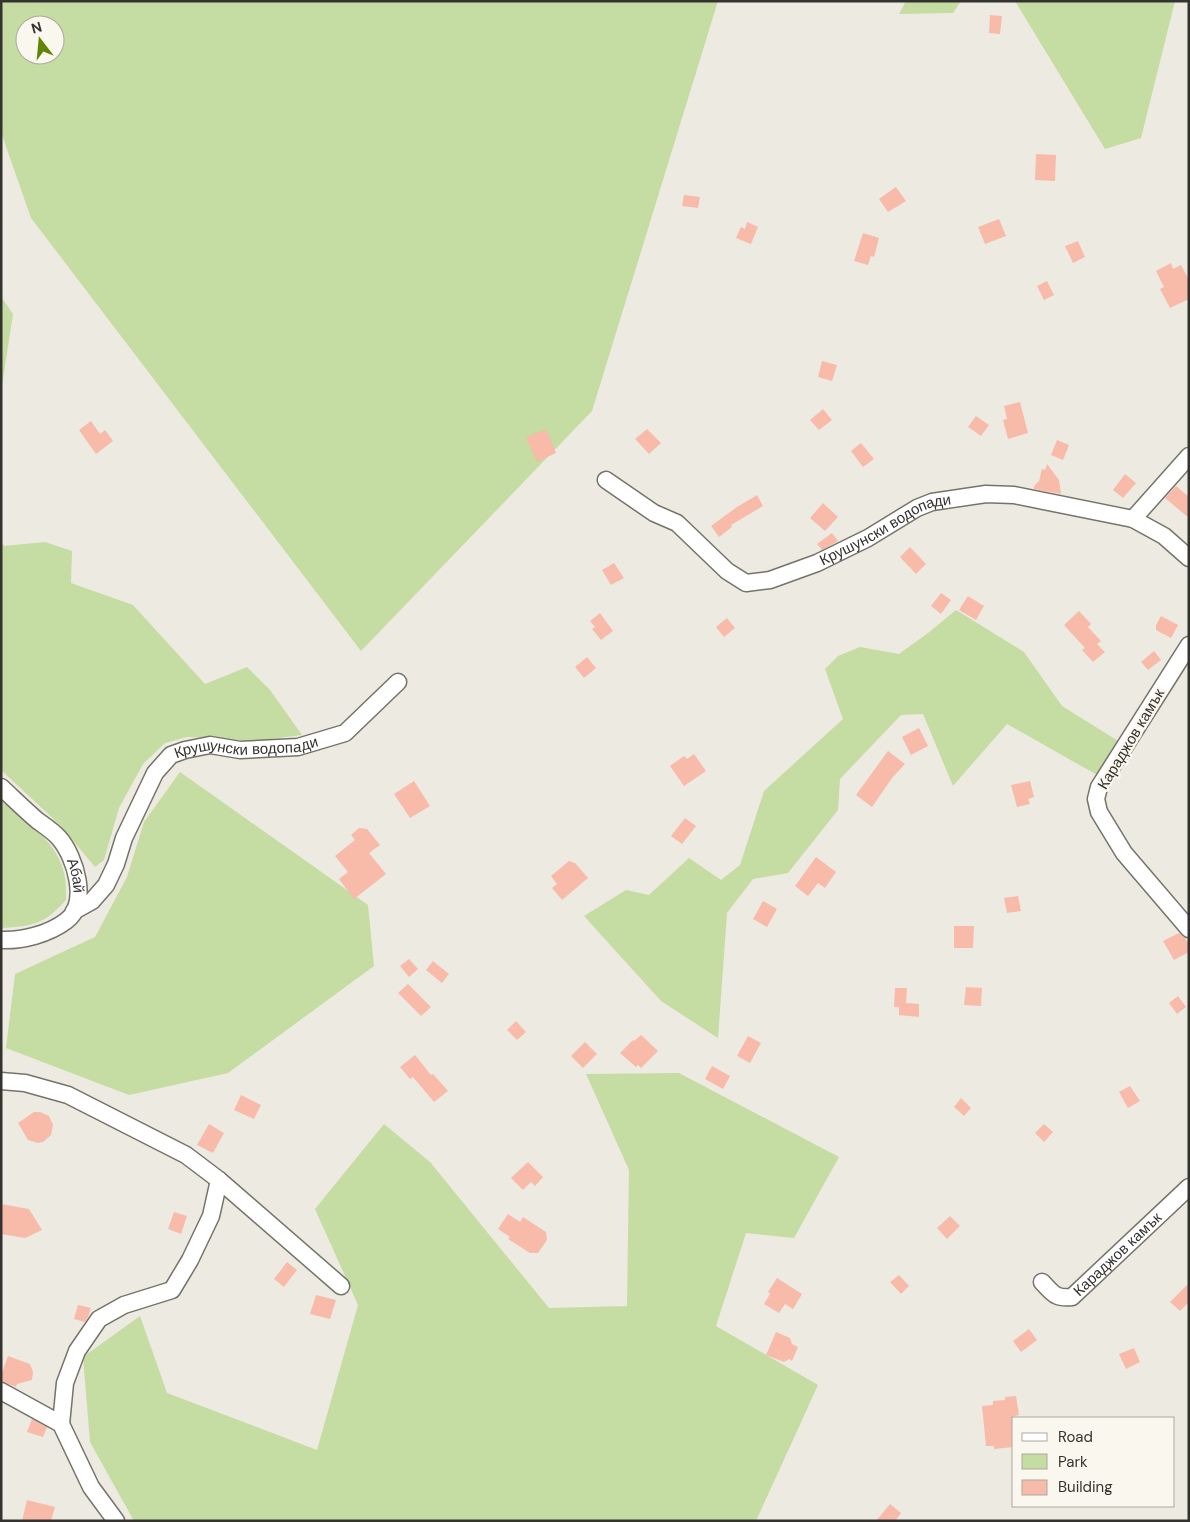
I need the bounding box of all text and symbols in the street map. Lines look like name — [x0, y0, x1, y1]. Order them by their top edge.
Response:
north arrow — [15, 15, 65, 65]
text: N — [29, 17, 44, 38]
street label: Крушунски водопади — [816, 489, 952, 570]
street label: Караджов камък — [1093, 684, 1169, 793]
street label: Крушунски водопади — [171, 732, 320, 763]
street label: Абай — [62, 855, 89, 893]
street label: Караджов камък — [1069, 1207, 1166, 1301]
legend — [1012, 1417, 1175, 1507]
text: Road — [1058, 1427, 1093, 1447]
text: Park — [1058, 1452, 1088, 1472]
text: Building — [1058, 1477, 1113, 1497]

